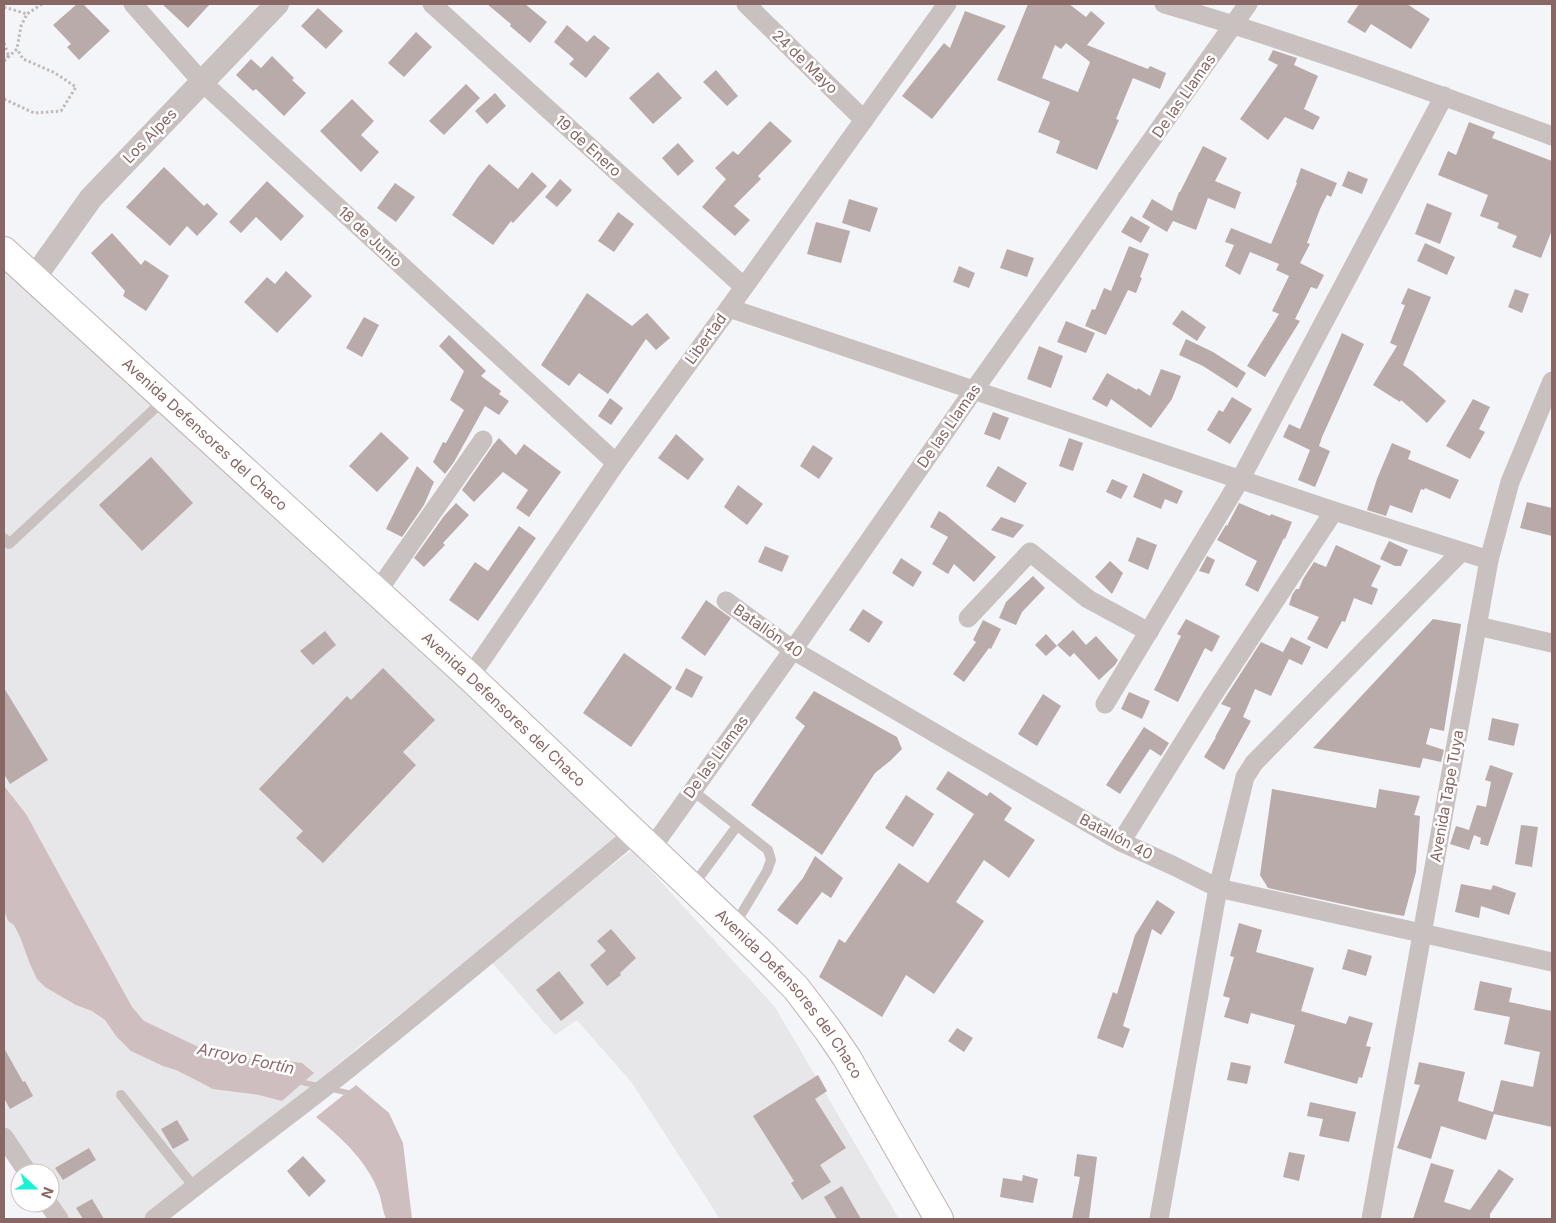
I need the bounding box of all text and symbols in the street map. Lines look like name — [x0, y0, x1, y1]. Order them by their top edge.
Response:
street label: 24 de Mayo — [769, 26, 842, 98]
street label: De las Llamas — [1148, 50, 1220, 141]
street label: Los Alpes — [119, 104, 181, 167]
street label: 19 de Enero — [551, 111, 625, 180]
street label: 18 de Junio — [334, 202, 406, 271]
street label: Libertad — [681, 309, 730, 368]
street label: Avenida Defensores del Chaco — [118, 354, 292, 515]
street label: De las Llamas — [913, 380, 985, 471]
street label: Batallón 40 — [730, 600, 807, 661]
street label: Avenida Defensores del Chaco — [418, 628, 590, 791]
street label: De las Llamas — [679, 711, 752, 802]
street label: Avenida Tape Tuya — [1426, 728, 1467, 864]
street label: Batallón 40 — [1076, 809, 1156, 864]
street label: Avenida Defensores del Chaco — [712, 905, 867, 1082]
water label: Arroyo Fortín — [195, 1038, 296, 1078]
north arrow — [10, 1163, 60, 1213]
text: N — [38, 1185, 57, 1201]

